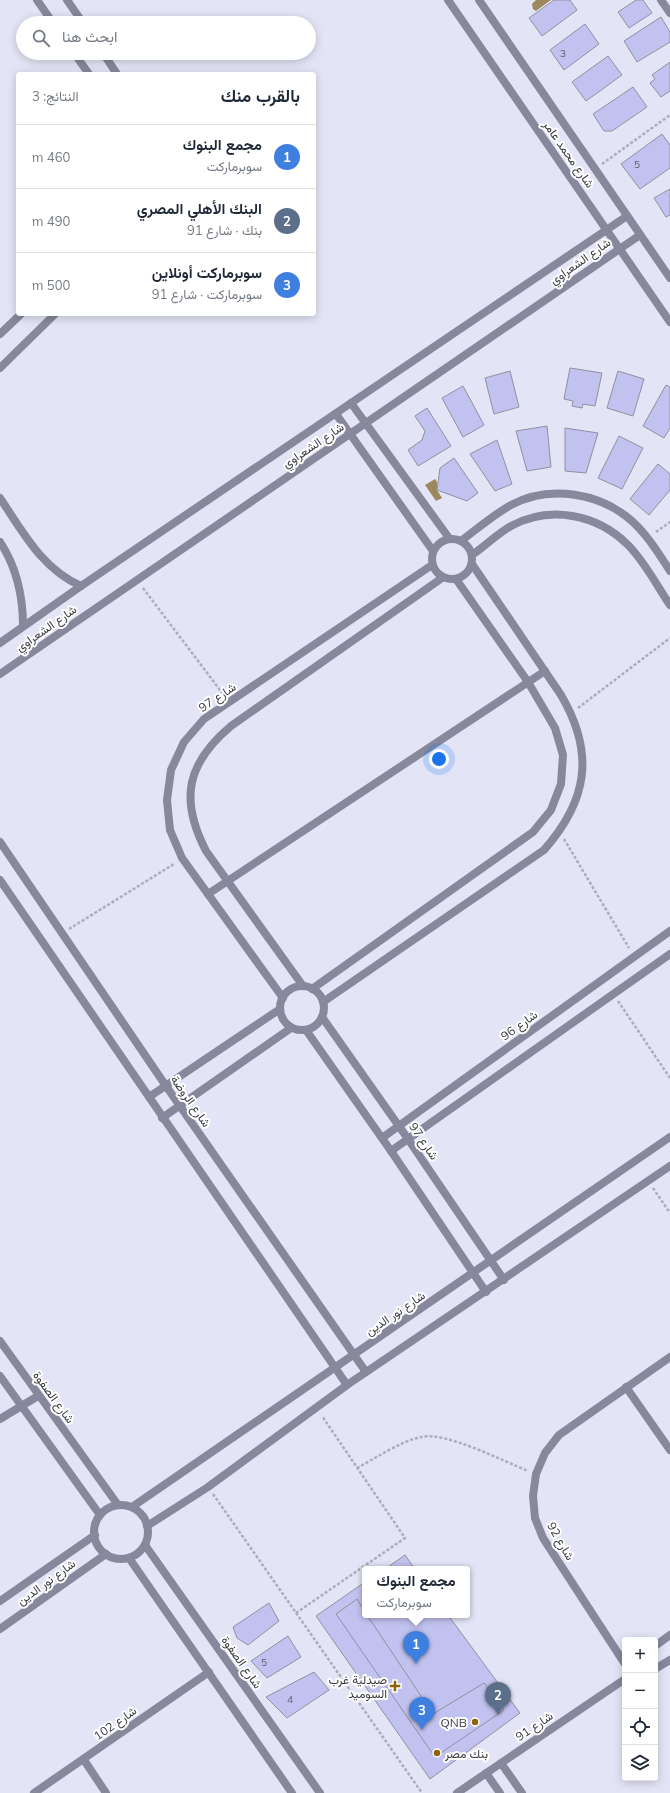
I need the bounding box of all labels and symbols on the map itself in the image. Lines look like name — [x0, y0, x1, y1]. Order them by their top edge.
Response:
house number: 3 — [560, 47, 566, 60]
street label: شارع محمد عامر — [538, 117, 598, 192]
house number: 5 — [634, 158, 640, 171]
street label: شارع الشعراوي — [547, 235, 615, 290]
street label: شارع الشعراوي — [279, 419, 348, 474]
street label: شارع الشعراوي — [13, 602, 81, 657]
street label: شارع 97 — [196, 679, 240, 717]
your location — [429, 749, 449, 769]
street label: شارع 96 — [498, 1007, 541, 1045]
street label: شارع الروضة — [166, 1072, 214, 1131]
street label: شارع 97 — [404, 1120, 442, 1164]
street label: شارع نور الدين — [362, 1288, 429, 1340]
street label: شارع الصفوة — [28, 1368, 78, 1427]
street label: شارع 92 — [542, 1519, 578, 1564]
street label: شارع نور الدين — [14, 1556, 79, 1610]
pin: 1 — [403, 1631, 429, 1664]
street label: شارع الصفوة — [217, 1633, 266, 1692]
house number: 5 — [261, 1656, 267, 1669]
place label: صيدلية غرب السوميد — [329, 1672, 387, 1702]
marker: صيدلية غرب السوميد — [390, 1681, 400, 1691]
pin: 2 — [485, 1682, 511, 1715]
house number: 4 — [287, 1693, 293, 1706]
pin: 3 — [409, 1697, 435, 1730]
street label: شارع 102 — [91, 1703, 140, 1745]
street label: شارع 91 — [513, 1708, 557, 1746]
place label: QNB — [441, 1715, 467, 1730]
marker: QNB — [470, 1717, 480, 1727]
place label: بنك مصر — [444, 1746, 488, 1762]
marker: بنك مصر — [432, 1748, 442, 1758]

